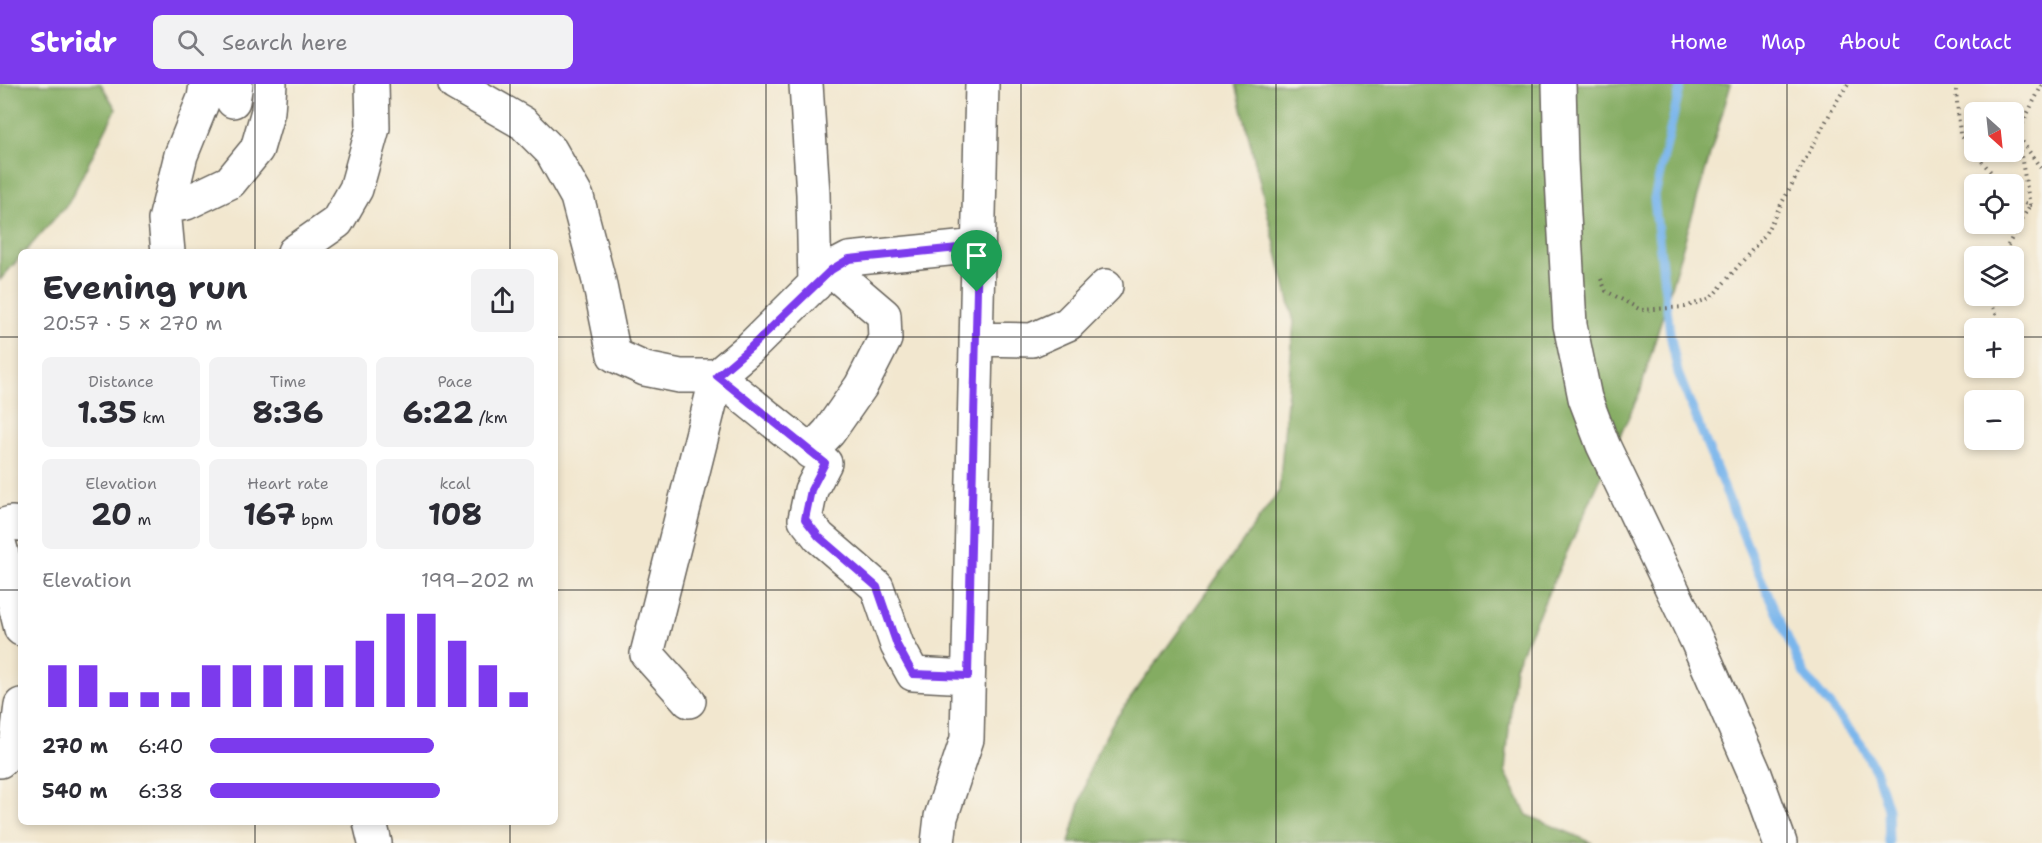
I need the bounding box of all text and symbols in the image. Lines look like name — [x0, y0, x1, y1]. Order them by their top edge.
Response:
search box — [153, 15, 573, 69]
text: Stridr — [30, 23, 117, 61]
icon: search — [174, 26, 207, 59]
text: Search here — [222, 28, 348, 57]
text: Home — [1670, 28, 1728, 56]
text: Map — [1761, 28, 1806, 56]
text: About — [1839, 28, 1900, 56]
text: Contact — [1933, 28, 2012, 56]
north arrow — [1964, 102, 2024, 162]
map controls — [1964, 102, 2024, 450]
button: locate — [1964, 174, 2024, 234]
pin — [951, 230, 1002, 292]
icon: arrive — [960, 239, 993, 272]
button: layers — [1964, 246, 2024, 306]
text: Evening run — [42, 265, 248, 310]
button: share — [471, 269, 534, 332]
text: 20:57 · 5 × 270 m — [42, 310, 223, 336]
button: + — [1964, 318, 2024, 378]
text: Distance — [88, 371, 154, 392]
text: Time — [270, 371, 306, 392]
text: Pace — [437, 371, 473, 392]
button: − — [1964, 390, 2024, 450]
text: 1.35 — [77, 392, 137, 433]
text: 8:36 — [252, 392, 324, 433]
text: 6:22 — [402, 392, 473, 433]
text: km — [137, 407, 165, 428]
text: /km — [473, 407, 508, 428]
text: Elevation — [85, 473, 157, 494]
text: Heart rate — [247, 473, 329, 494]
text: kcal — [439, 473, 471, 494]
text: 20 — [91, 494, 132, 535]
text: 167 — [243, 494, 296, 535]
text: 108 — [428, 494, 482, 535]
text: m — [132, 509, 151, 530]
text: bpm — [296, 509, 333, 530]
text: Elevation — [42, 567, 132, 593]
text: 199–202 m — [421, 567, 534, 593]
text: 270 m — [42, 733, 108, 759]
text: 6:40 — [138, 733, 183, 759]
text: 540 m — [42, 778, 107, 804]
text: 6:38 — [138, 778, 183, 804]

